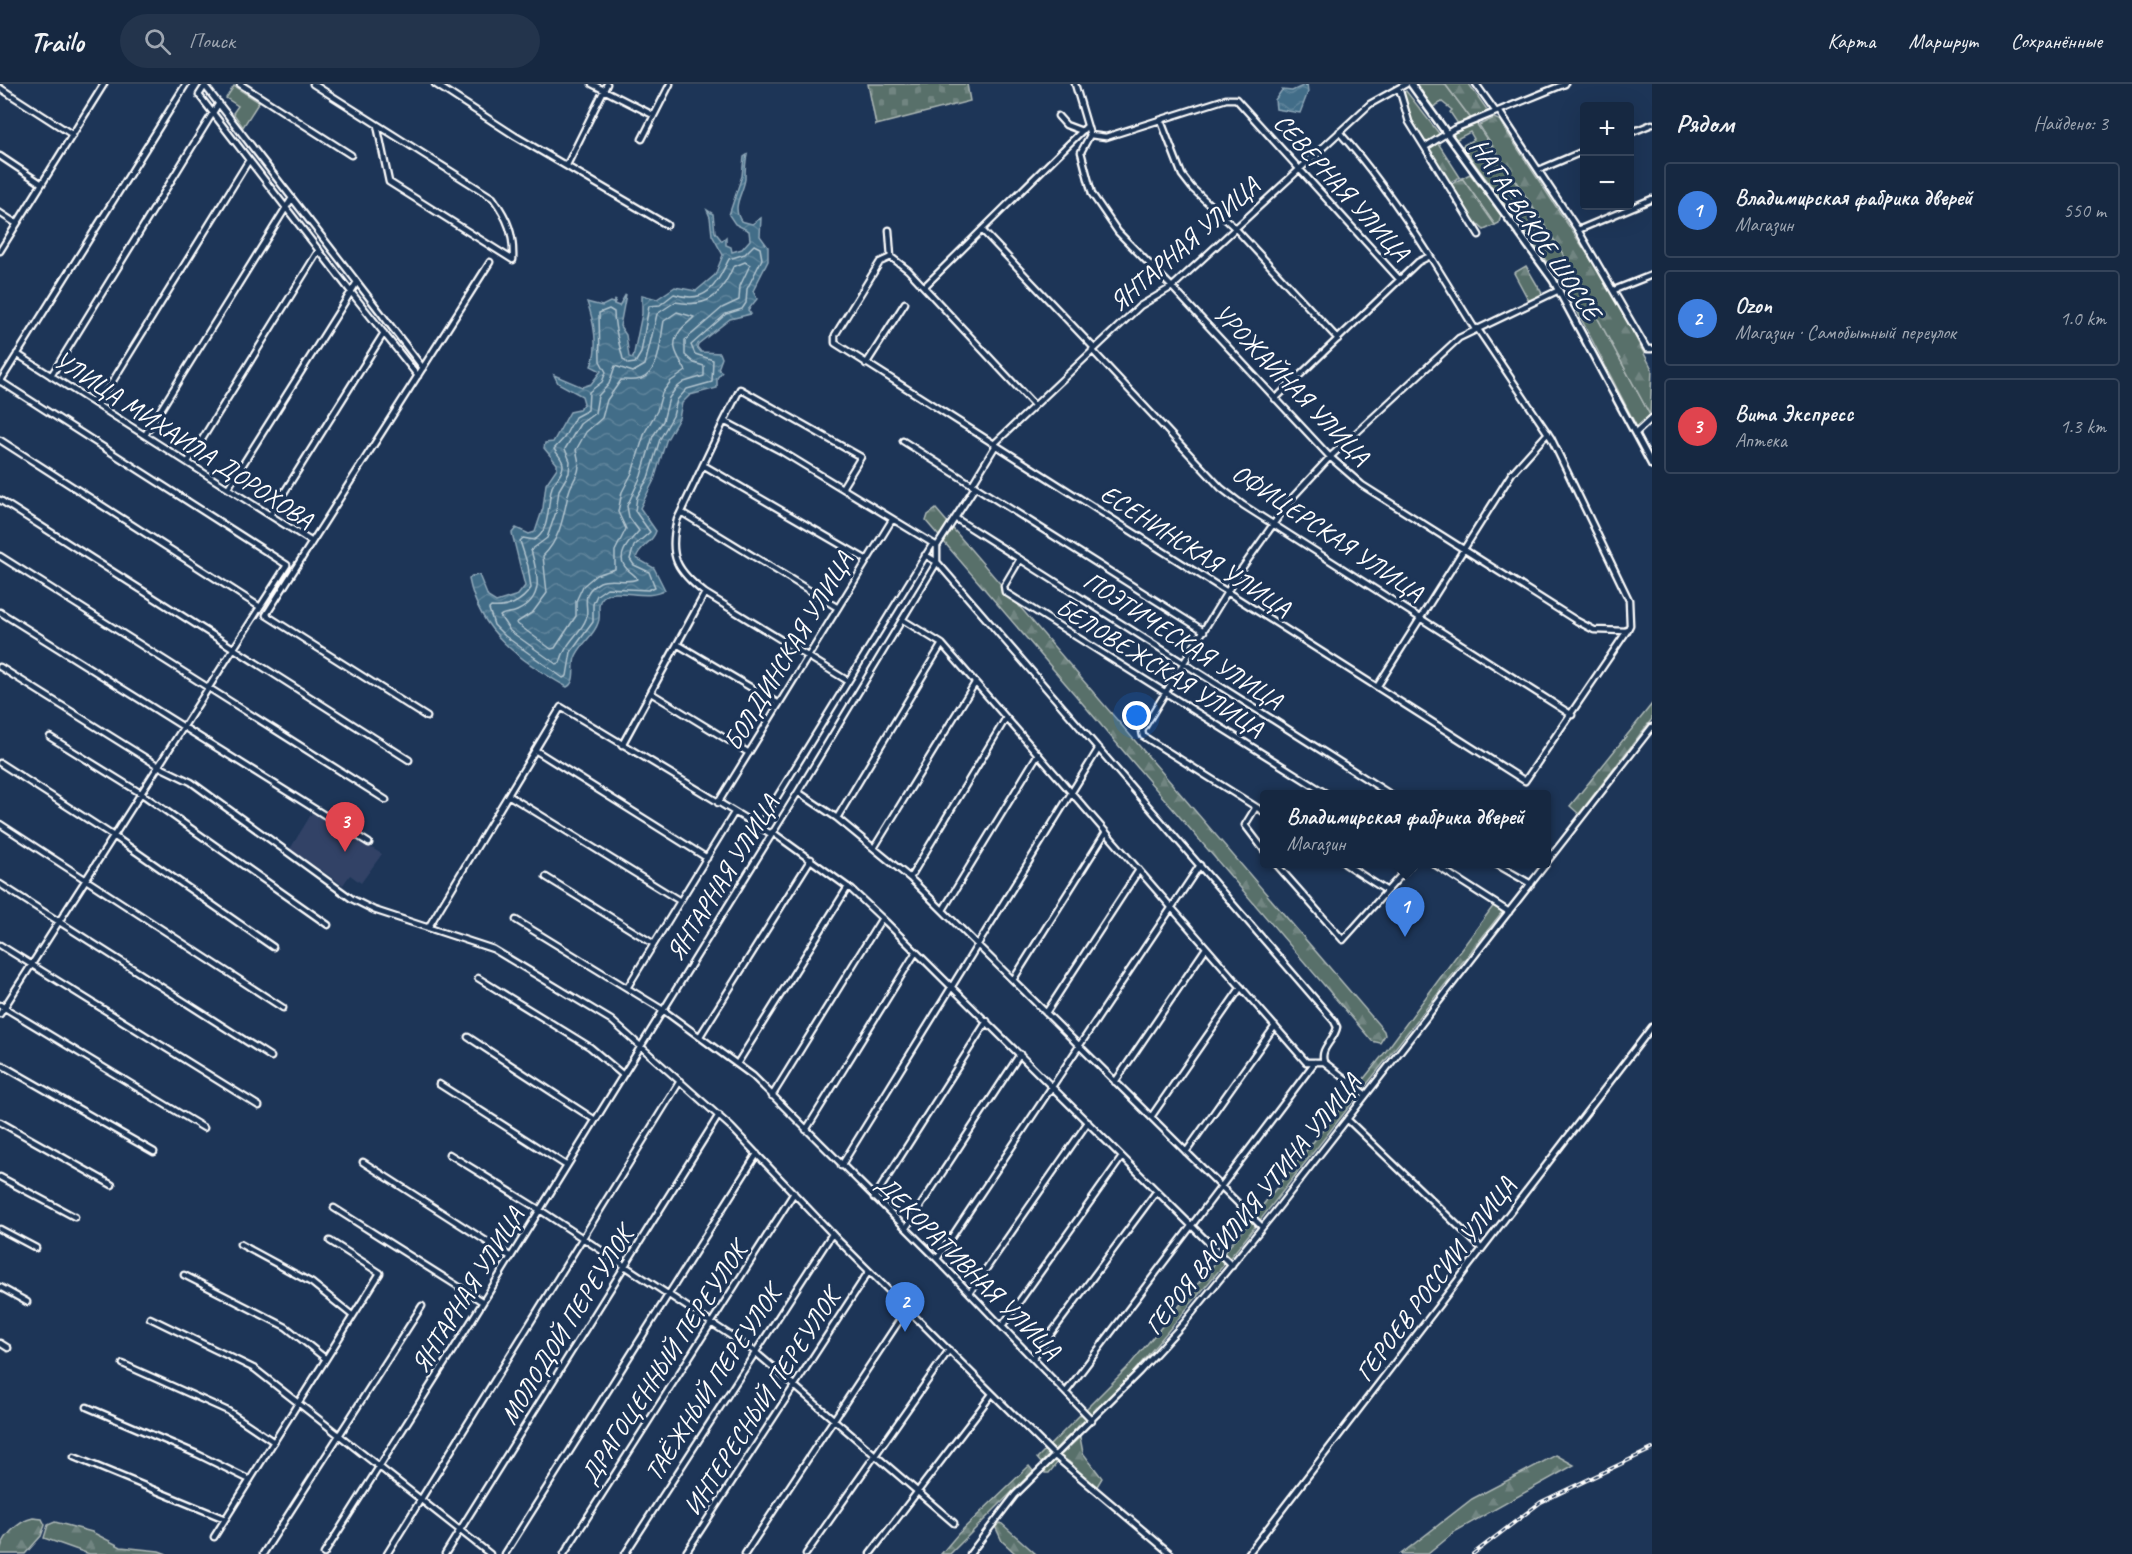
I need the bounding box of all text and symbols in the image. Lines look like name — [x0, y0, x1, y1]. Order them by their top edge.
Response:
search box — [120, 14, 540, 68]
text: Trailo — [30, 24, 84, 59]
icon: search — [141, 25, 174, 58]
text: Поиск — [189, 27, 235, 55]
text: Карта — [1827, 28, 1876, 54]
text: Маршрут — [1909, 28, 1978, 54]
text: Сохранённые — [2011, 28, 2102, 54]
map controls — [1580, 102, 1634, 210]
button: + — [1580, 102, 1634, 156]
street label: СЕВЕРНАЯ УЛИЦА — [1267, 107, 1418, 270]
text: Рядом — [1676, 107, 1734, 140]
text: Найдено: 3 — [2033, 111, 2108, 136]
street label: НАГАЕВСКОЕ ШОССЕ — [1462, 132, 1610, 329]
button: − — [1580, 156, 1634, 210]
street label: ЯНТАРНАЯ УЛИЦА — [1102, 169, 1268, 319]
text: Владимирская фабрика дверей — [1735, 184, 1972, 212]
text: 1 — [1693, 198, 1702, 223]
text: 550 m — [2063, 198, 2106, 223]
text: Магазин — [1735, 212, 1793, 237]
text: Ozon — [1735, 292, 1772, 320]
street label: УРОЖАЙНАЯ УЛИЦА — [1206, 297, 1378, 473]
text: 2 — [1693, 306, 1702, 331]
text: 1.0 km — [2060, 306, 2106, 331]
text: Магазин · Самобытный переулок — [1735, 320, 1956, 345]
street label: УЛИЦА МИХАИЛА ДОРОХОВА — [48, 343, 320, 536]
text: Вита Экспресс — [1735, 400, 1853, 428]
text: 3 — [1693, 414, 1702, 439]
text: 1.3 km — [2060, 414, 2106, 439]
text: Аптека — [1735, 428, 1787, 453]
street label: ОФИЦЕРСКАЯ УЛИЦА — [1226, 456, 1431, 609]
street label: ЕСЕНИНСКАЯ УЛИЦА — [1094, 477, 1298, 625]
street label: БОЛДИНСКАЯ УЛИЦА — [716, 544, 862, 756]
street label: ПОЭТИЧЕСКАЯ УЛИЦА — [1077, 564, 1290, 718]
street label: БЕЛОВЕЖСКАЯ УЛИЦА — [1050, 590, 1270, 745]
your location — [1122, 701, 1151, 730]
street label: ЯНТАРНАЯ УЛИЦА — [658, 788, 787, 967]
popup — [1260, 790, 1551, 868]
pin: 3 — [326, 802, 364, 852]
text: Владимирская фабрика дверей — [1287, 803, 1524, 831]
text: Магазин — [1287, 831, 1345, 856]
pin: 1 — [1386, 888, 1424, 937]
street label: ГЕРОЯ ВАСИЛИЯ УТИНА УЛИЦА — [1137, 1066, 1369, 1341]
street label: ДЕКОРАТИВНАЯ УЛИЦА — [869, 1168, 1069, 1367]
street label: ГЕРОЕВ РОССИИ УЛИЦА — [1348, 1170, 1524, 1388]
street label: ЯНТАРНАЯ УЛИЦА — [403, 1200, 532, 1379]
street label: МОЛОДОЙ ПЕРЕУЛОК — [492, 1216, 643, 1430]
street label: ДРАГОЦЕННЫЙ ПЕРЕУЛОК — [573, 1232, 757, 1490]
street label: ТАЁЖНЫЙ ПЕРЕУЛОК — [637, 1275, 791, 1487]
street label: ИНТЕРЕСНЫЙ ПЕРЕУЛОК — [676, 1279, 850, 1522]
pin: 2 — [886, 1282, 924, 1332]

